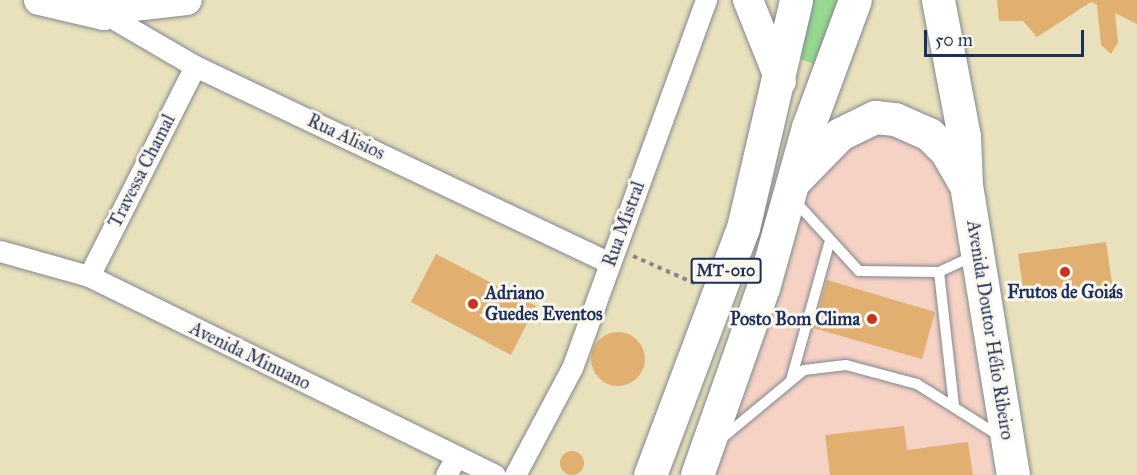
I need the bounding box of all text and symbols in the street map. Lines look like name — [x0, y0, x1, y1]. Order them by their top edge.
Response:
scale bar — [927, 18, 1088, 56]
text: 50 m — [935, 29, 973, 51]
street label: Rua Alisios — [304, 110, 388, 164]
street label: Travessa Chamal — [104, 111, 180, 231]
street label: Rua Mistral — [599, 178, 649, 270]
street label: Avenida Doutor Hélio Ribeiro — [962, 219, 1018, 441]
road number: MT-010 — [690, 258, 762, 284]
marker: Frutos de Goiás — [1058, 265, 1072, 279]
place label: Frutos de Goiás — [1007, 281, 1123, 303]
place label: Adriano Guedes Eventos — [485, 283, 602, 326]
marker: Adriano Guedes Eventos — [466, 297, 480, 311]
place label: Posto Bom Clima — [730, 308, 860, 330]
marker: Posto Bom Clima — [865, 312, 879, 326]
street label: Avenida Minuano — [186, 317, 314, 395]

